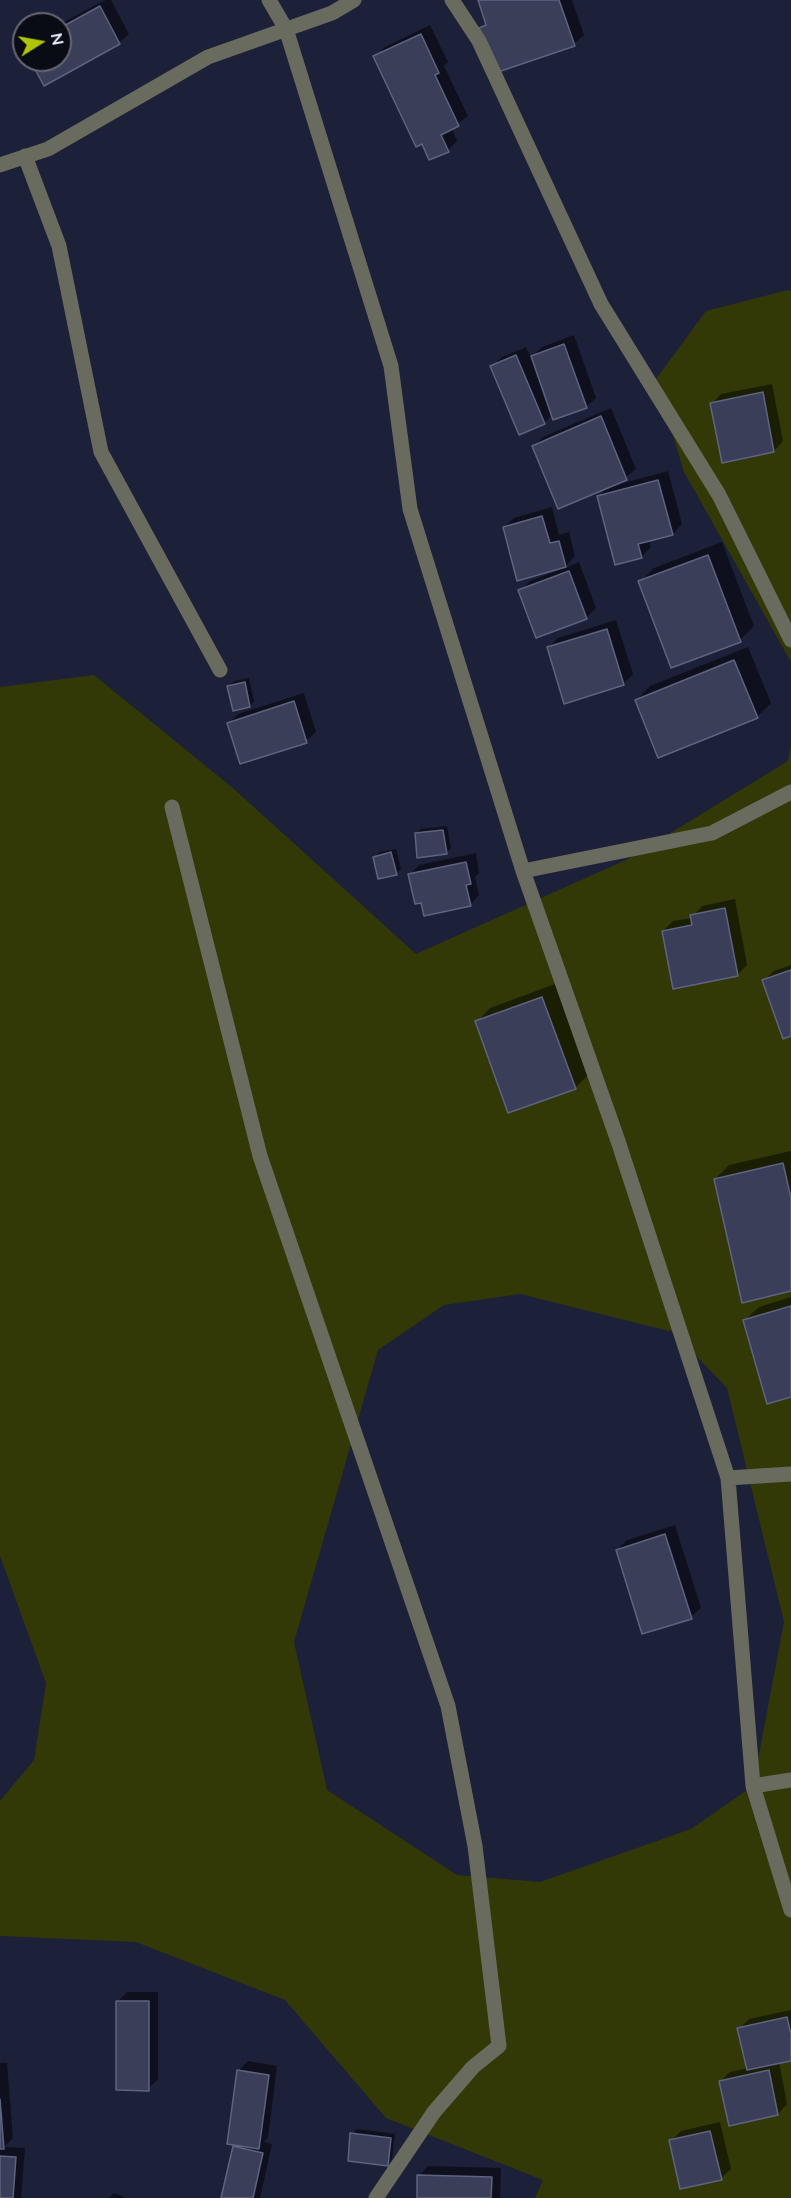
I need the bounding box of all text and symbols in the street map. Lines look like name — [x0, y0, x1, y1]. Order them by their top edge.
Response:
north arrow — [12, 12, 72, 72]
text: N — [47, 31, 69, 47]

